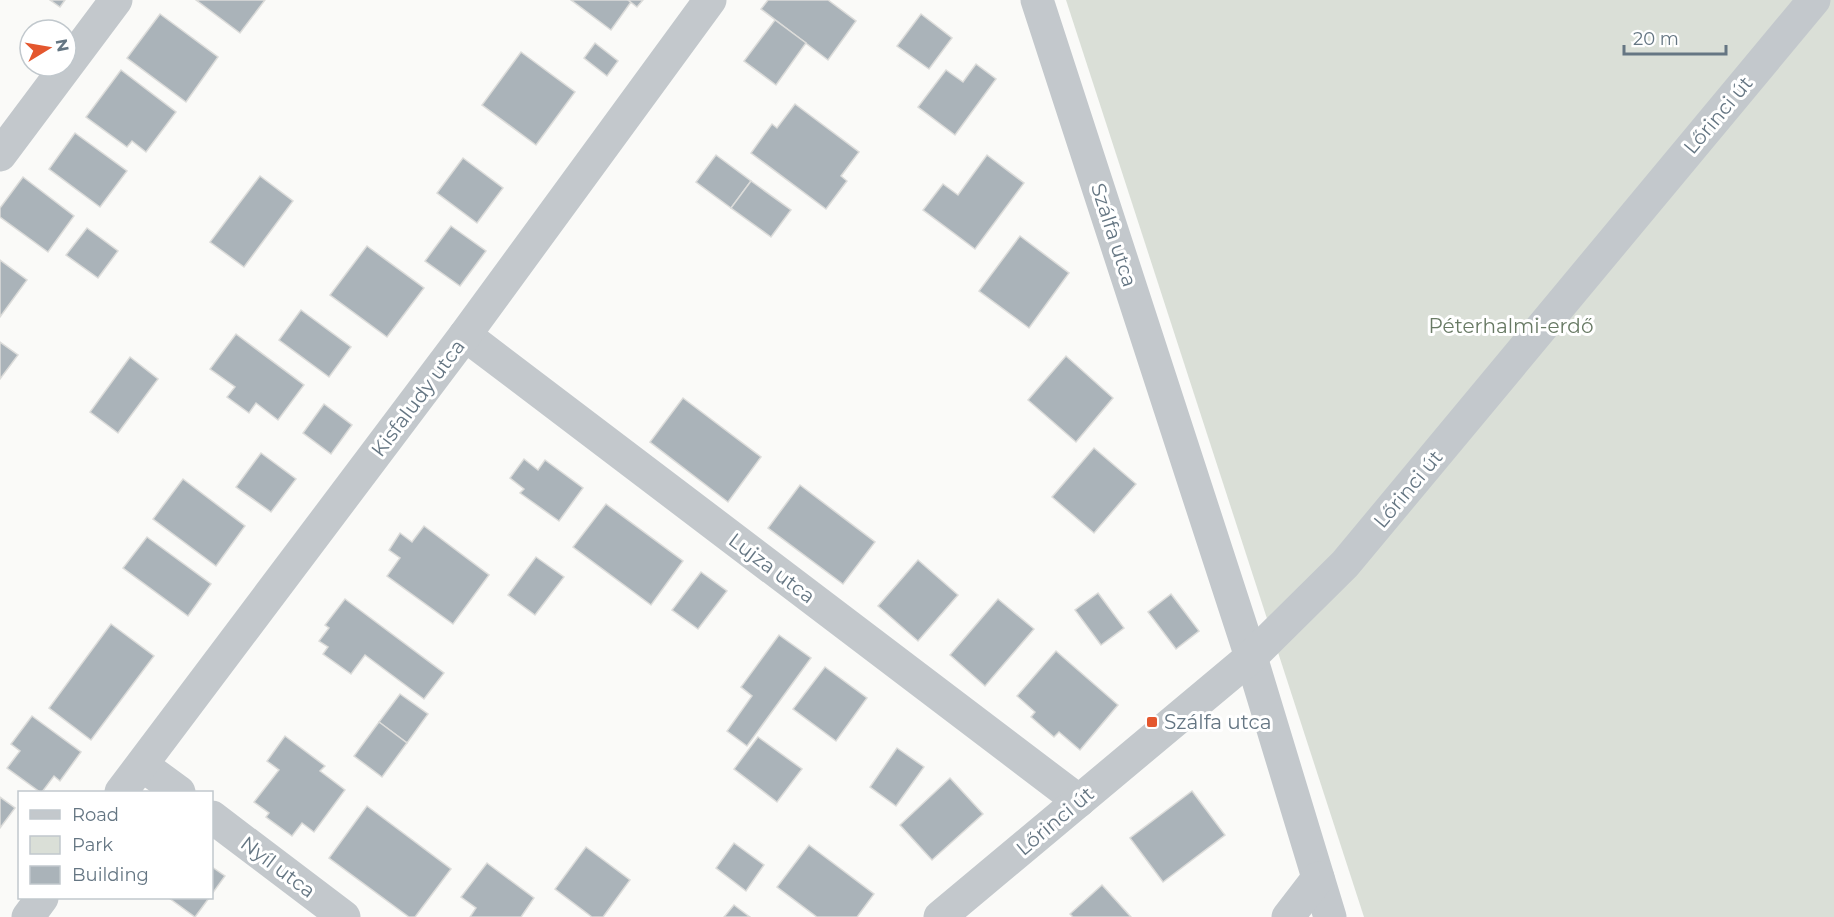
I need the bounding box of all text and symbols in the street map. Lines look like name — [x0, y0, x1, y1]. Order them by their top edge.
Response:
north arrow — [18, 18, 78, 78]
scale bar — [1624, 18, 1726, 56]
text: 20 m — [1633, 28, 1679, 50]
text: N — [52, 37, 73, 53]
street label: Lőrinci út — [1679, 71, 1757, 159]
street label: Szálfa utca — [1086, 180, 1142, 290]
park label: Péterhalmi-erdő — [1429, 314, 1593, 338]
street label: Kisfaludy utca — [366, 335, 470, 461]
street label: Lőrinci út — [1369, 445, 1447, 533]
street label: Lujza utca — [724, 528, 820, 608]
place label: Szálfa utca — [1164, 710, 1272, 734]
marker: Szálfa utca — [1145, 715, 1159, 729]
street label: Lőrinci út — [1011, 782, 1099, 860]
legend — [18, 791, 213, 899]
text: Road — [72, 804, 119, 826]
street label: Nyíl utca — [236, 831, 320, 903]
text: Park — [72, 834, 113, 856]
text: Building — [72, 864, 149, 886]

